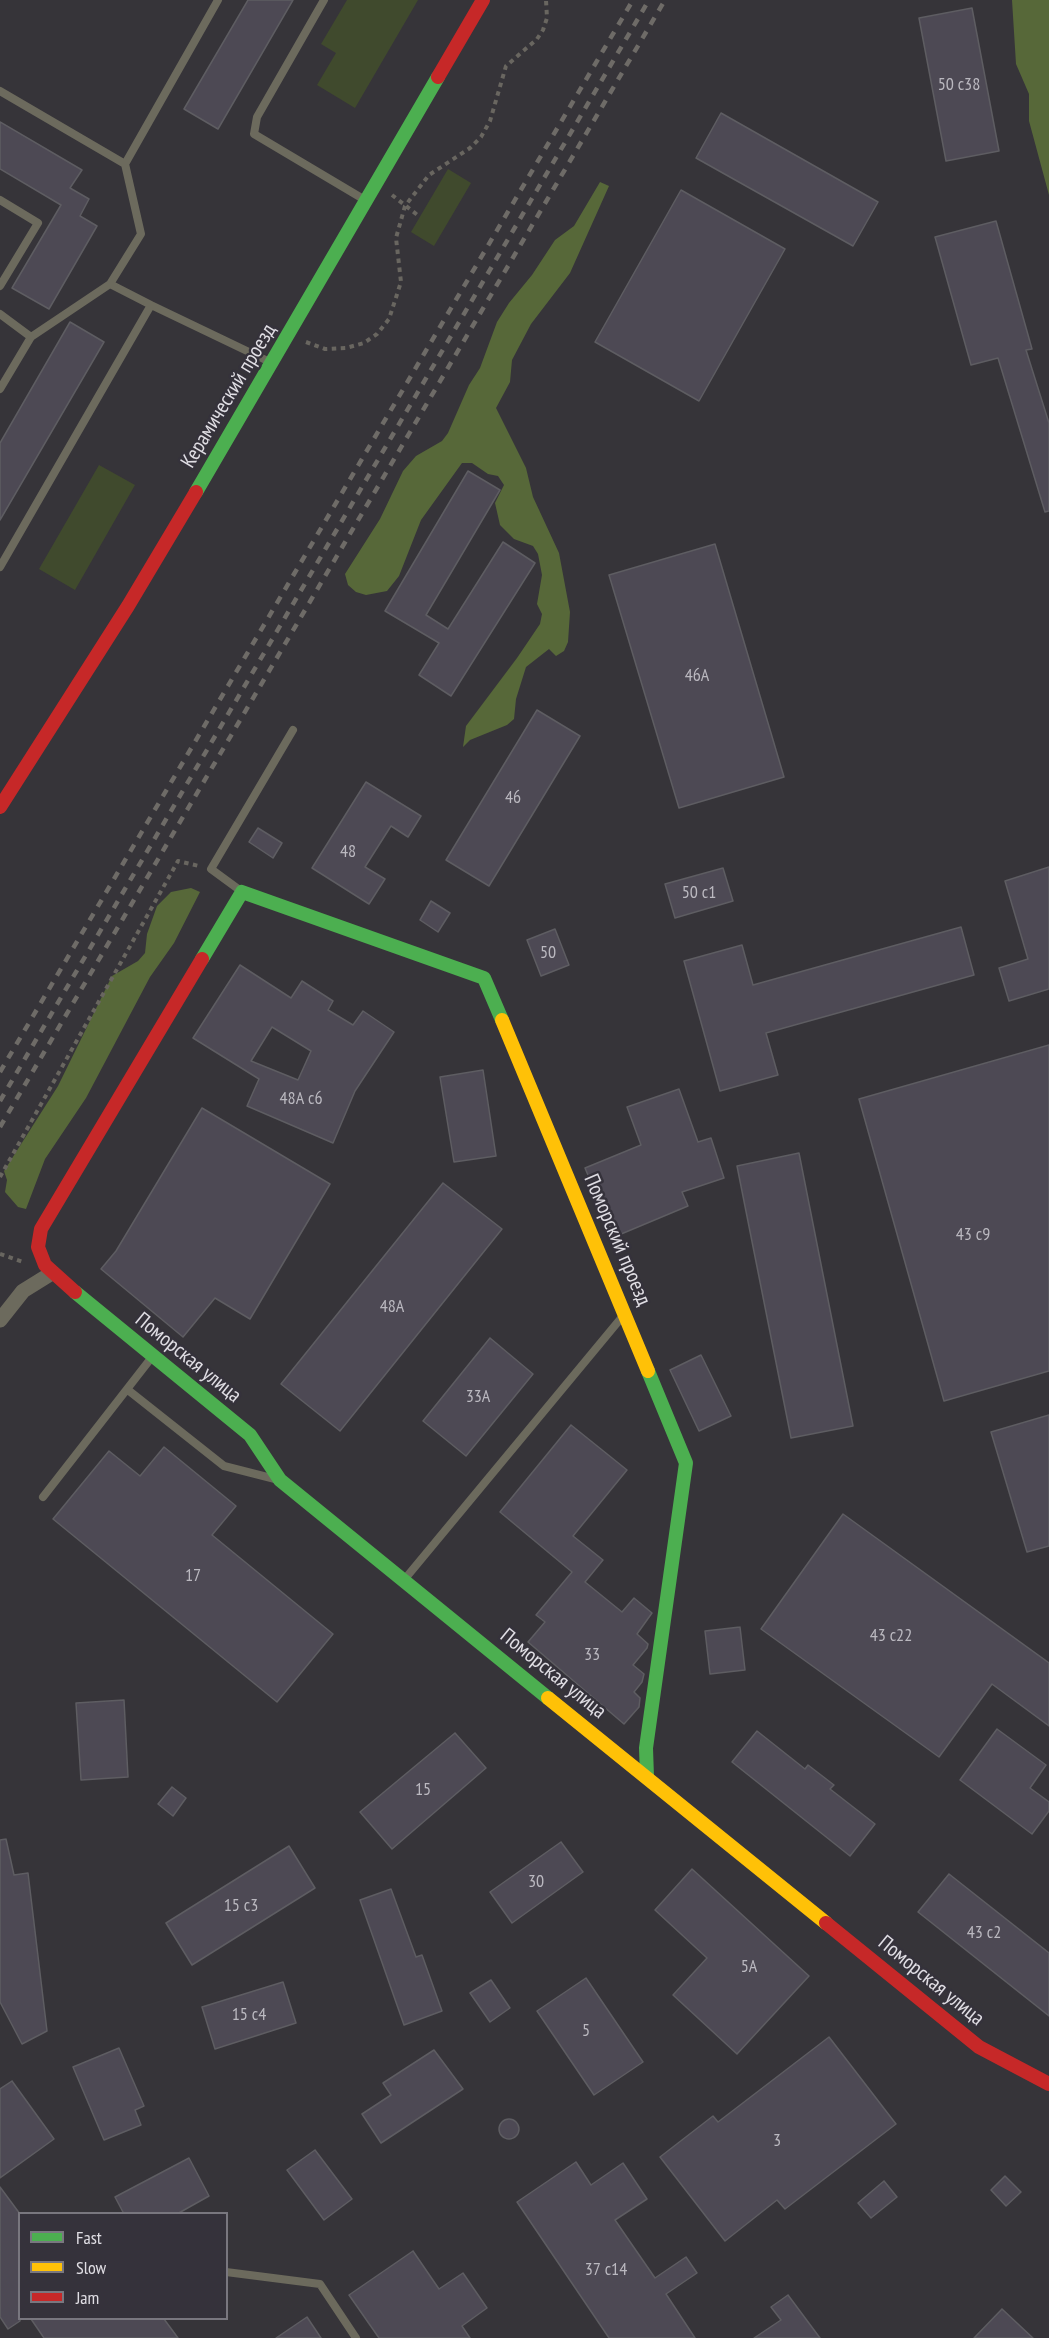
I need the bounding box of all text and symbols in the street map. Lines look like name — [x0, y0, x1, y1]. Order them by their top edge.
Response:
house number: 50 с38 — [938, 74, 980, 96]
street label: Керамический проезд — [176, 319, 282, 473]
house number: 46А — [685, 665, 709, 687]
house number: 46 — [505, 787, 521, 809]
house number: 48 — [340, 841, 356, 863]
house number: 50 с1 — [682, 882, 716, 904]
house number: 50 — [540, 942, 556, 964]
house number: 48А с6 — [279, 1088, 323, 1110]
street label: Поморский проезд — [578, 1171, 656, 1309]
house number: 43 с9 — [956, 1224, 990, 1246]
house number: 48А — [380, 1296, 404, 1318]
street label: Поморская улица — [130, 1308, 246, 1408]
house number: 33А — [466, 1386, 490, 1408]
house number: 17 — [185, 1565, 201, 1587]
street label: Поморская улица — [495, 1624, 611, 1724]
house number: 43 с22 — [870, 1625, 912, 1647]
house number: 33 — [584, 1644, 600, 1666]
house number: 15 — [415, 1779, 431, 1801]
house number: 30 — [528, 1871, 544, 1893]
house number: 15 с3 — [224, 1895, 258, 1917]
house number: 43 с2 — [967, 1922, 1001, 1944]
street label: Поморская улица — [873, 1931, 989, 2031]
house number: 5А — [741, 1956, 757, 1978]
house number: 15 с4 — [232, 2004, 266, 2026]
house number: 5 — [582, 2020, 590, 2042]
house number: 3 — [773, 2130, 781, 2152]
legend — [18, 2212, 228, 2320]
text: Fast — [76, 2226, 102, 2249]
text: Slow — [76, 2256, 106, 2279]
house number: 37 с14 — [585, 2259, 627, 2281]
text: Jam — [76, 2286, 99, 2309]

